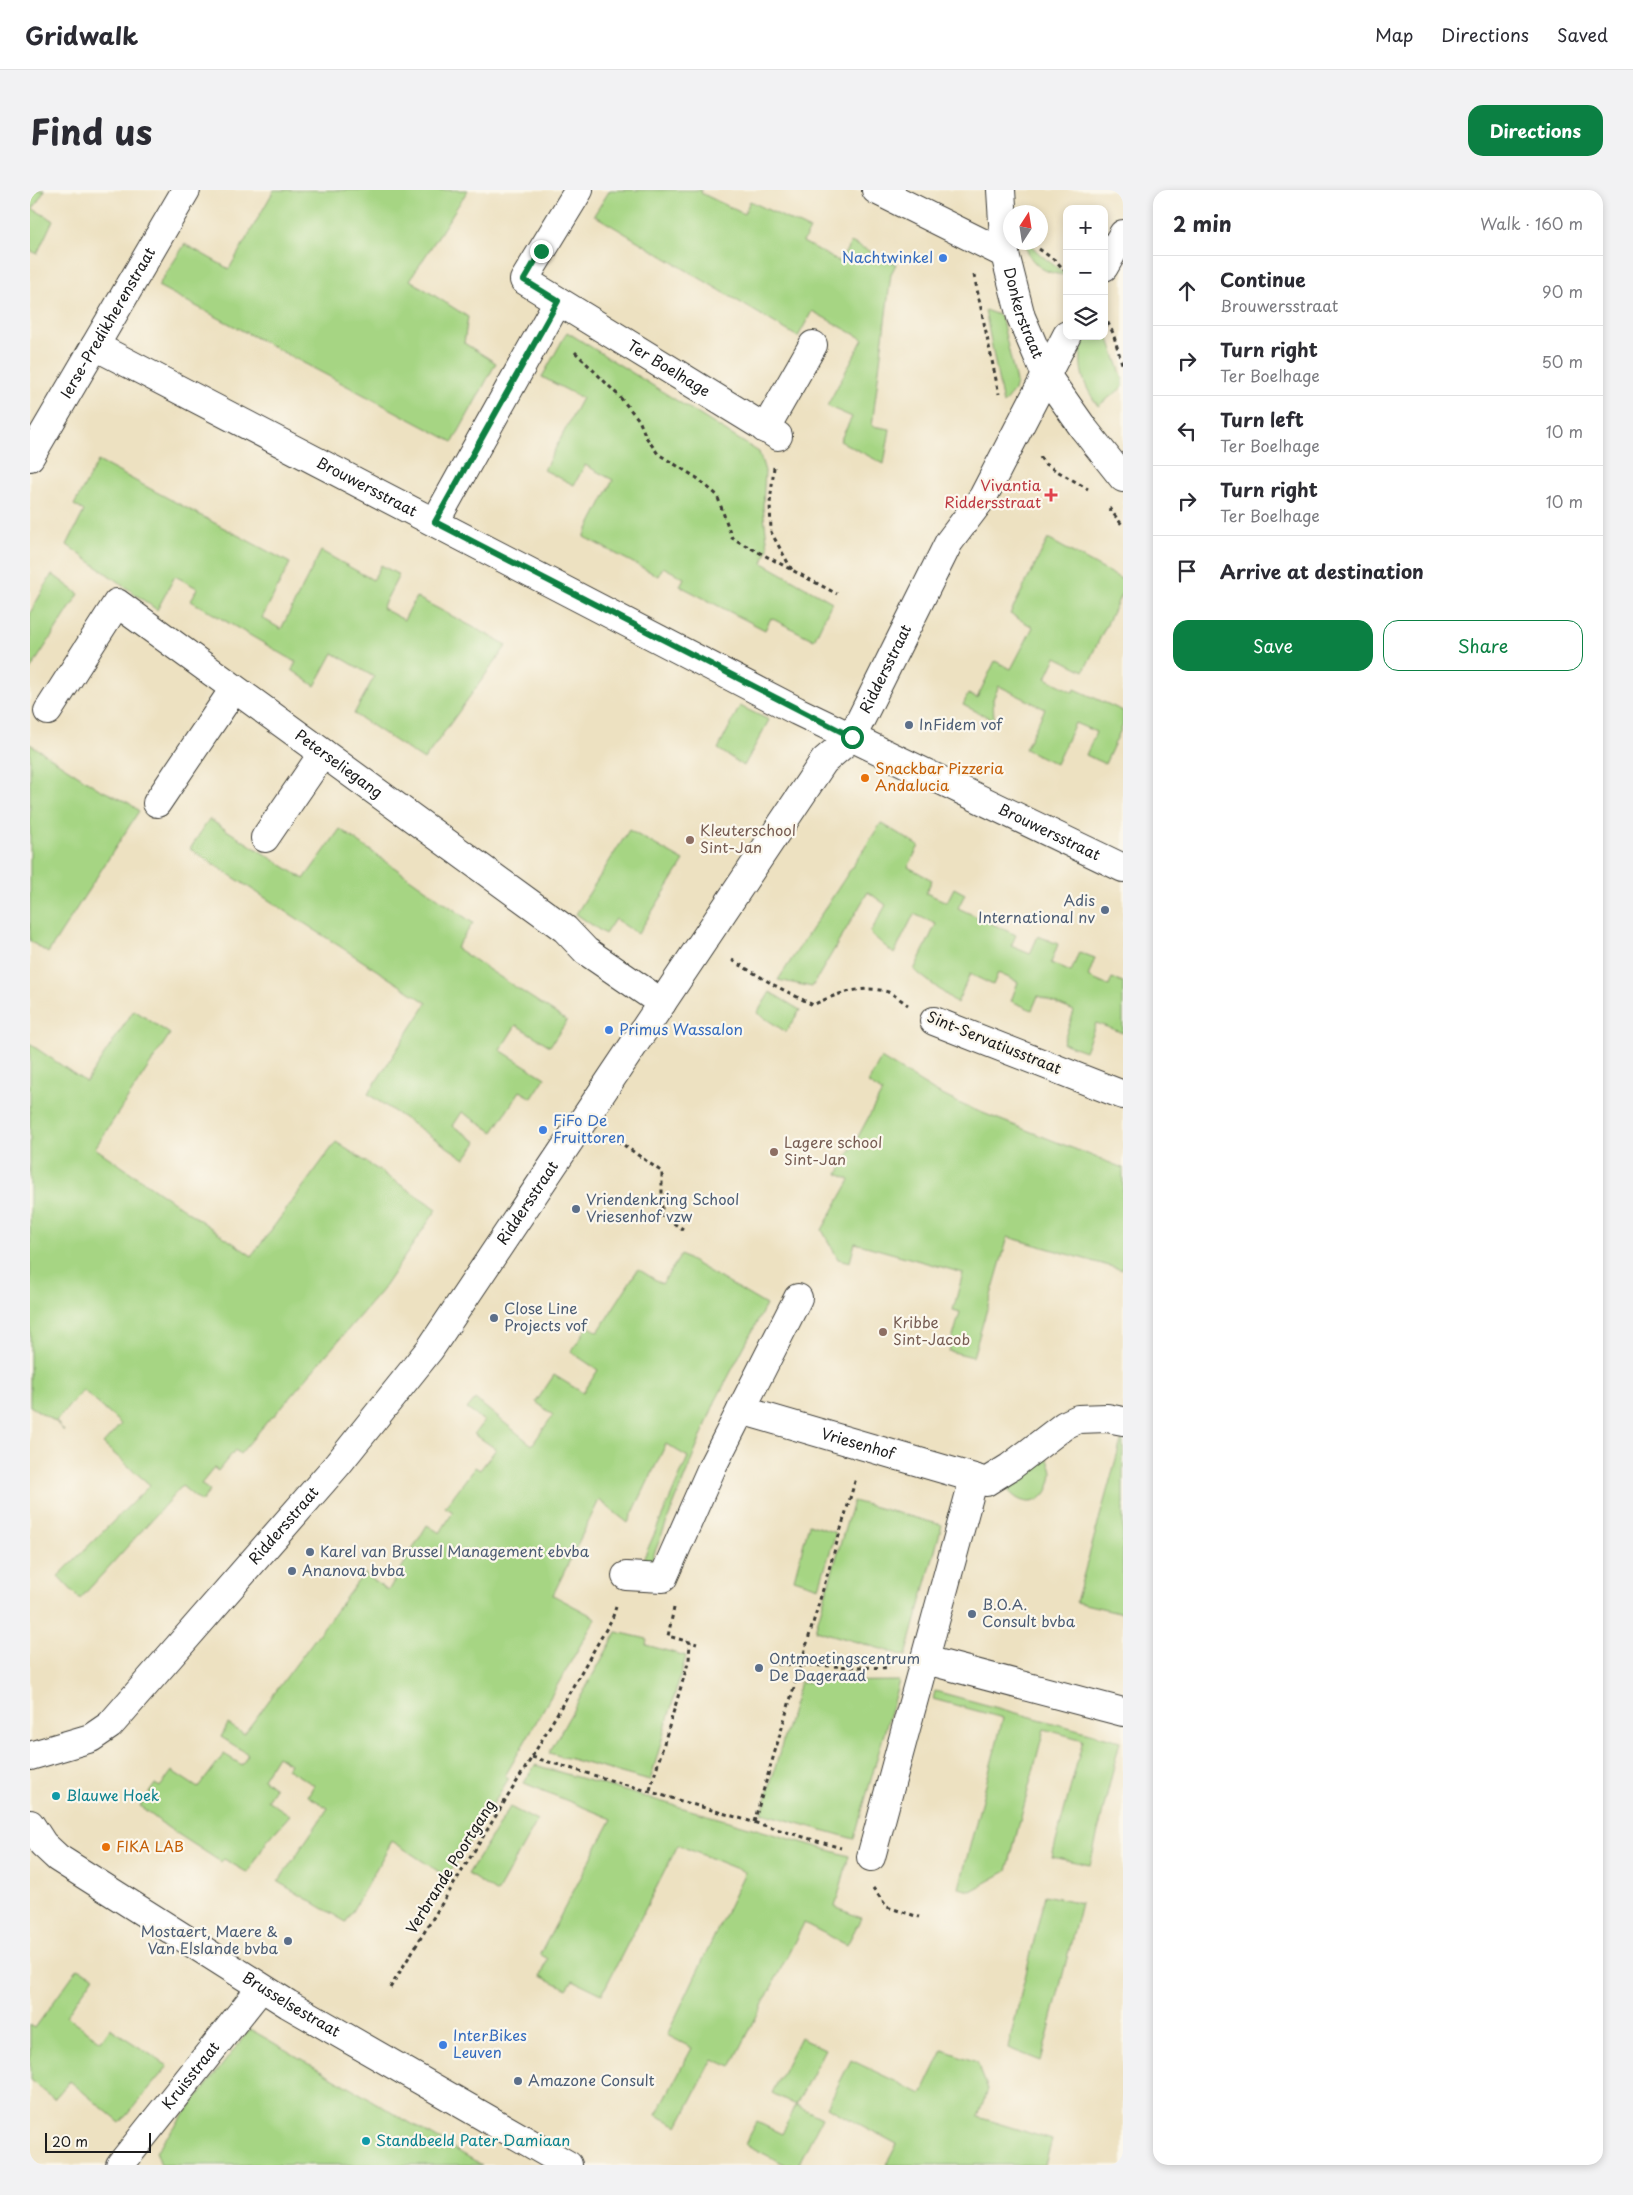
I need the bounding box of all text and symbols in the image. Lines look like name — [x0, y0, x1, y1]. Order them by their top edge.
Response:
text: Gridwalk — [25, 17, 138, 53]
text: Map — [1375, 21, 1413, 48]
text: Directions — [1441, 21, 1529, 48]
text: Saved — [1557, 21, 1608, 48]
text: Find us — [30, 104, 152, 157]
button: Directions — [1468, 105, 1603, 156]
north arrow — [1003, 205, 1048, 250]
map controls — [1063, 205, 1108, 340]
button: + — [1063, 205, 1108, 250]
text: 2 min — [1173, 207, 1232, 239]
text: Walk · 160 m — [1480, 211, 1583, 235]
route end — [530, 240, 553, 263]
street label: Ierse-Predikherenstraat — [54, 242, 160, 402]
place label: Nachtwinkel — [842, 245, 933, 268]
button: − — [1063, 250, 1108, 295]
marker: Nachtwinkel — [937, 252, 949, 264]
street label: Donkerstraat — [999, 265, 1051, 362]
text: Continue — [1220, 265, 1306, 293]
icon: ahead — [1173, 277, 1201, 305]
text: 90 m — [1542, 279, 1583, 303]
text: Brouwersstraat — [1220, 293, 1338, 317]
button: layers — [1063, 295, 1108, 340]
street label: Ter Boelhage — [623, 333, 715, 402]
text: Turn right — [1220, 335, 1318, 363]
icon: right — [1173, 347, 1201, 375]
text: 50 m — [1542, 349, 1583, 373]
text: Ter Boelhage — [1220, 363, 1320, 387]
text: Turn left — [1220, 405, 1304, 433]
icon: left — [1173, 417, 1201, 445]
text: 10 m — [1546, 419, 1583, 443]
text: Ter Boelhage — [1220, 433, 1320, 457]
street label: Brouwersstraat — [313, 450, 422, 522]
place label: Vivantia Riddersstraat — [944, 473, 1042, 513]
text: Turn right — [1220, 475, 1318, 503]
icon: right — [1173, 487, 1201, 515]
marker: Vivantia Riddersstraat — [1045, 489, 1057, 501]
text: 10 m — [1546, 489, 1583, 513]
text: Ter Boelhage — [1220, 503, 1320, 527]
icon: arrive — [1173, 557, 1201, 585]
text: Arrive at destination — [1220, 557, 1424, 585]
street label: Riddersstraat — [853, 620, 916, 717]
button: Save — [1173, 620, 1373, 671]
button: Share — [1383, 620, 1583, 671]
place label: InFidem vof — [919, 712, 1003, 735]
marker: InFidem vof — [903, 719, 915, 731]
street label: Peterseliegang — [290, 723, 388, 803]
route start — [841, 726, 864, 749]
place label: Snackbar Pizzeria Andalucia — [875, 756, 1004, 796]
marker: Snackbar Pizzeria Andalucia — [859, 772, 871, 784]
street label: Brouwersstraat — [995, 797, 1105, 866]
place label: Kleuterschool Sint-Jan — [700, 818, 796, 858]
marker: Kleuterschool Sint-Jan — [684, 834, 696, 846]
place label: Adis International nv — [978, 888, 1095, 928]
marker: Adis International nv — [1099, 904, 1111, 916]
street label: Sint-Servatiusstraat — [924, 1004, 1065, 1079]
place label: Primus Wassalon — [619, 1017, 743, 1040]
marker: Primus Wassalon — [603, 1024, 615, 1036]
place label: FiFo De Fruittoren — [553, 1108, 625, 1148]
marker: FiFo De Fruittoren — [537, 1124, 549, 1136]
place label: Lagere school Sint-Jan — [784, 1130, 882, 1170]
marker: Lagere school Sint-Jan — [768, 1146, 780, 1158]
street label: Riddersstraat — [490, 1156, 563, 1249]
place label: Vriendenkring School Vriesenhof vzw — [586, 1187, 739, 1227]
marker: Vriendenkring School Vriesenhof vzw — [570, 1203, 582, 1215]
place label: Close Line Projects vof — [504, 1296, 588, 1336]
place label: Kribbe Sint-Jacob — [893, 1310, 970, 1350]
marker: Close Line Projects vof — [488, 1312, 500, 1324]
marker: Kribbe Sint-Jacob — [877, 1326, 889, 1338]
street label: Vriesenhof — [819, 1421, 899, 1465]
street label: Riddersstraat — [242, 1481, 323, 1569]
place label: Karel van Brussel Management ebvba — [320, 1539, 590, 1562]
marker: Karel van Brussel Management ebvba — [304, 1546, 316, 1558]
place label: Ananova bvba — [302, 1558, 405, 1581]
marker: Ananova bvba — [286, 1565, 298, 1577]
place label: B.O.A. Consult bvba — [982, 1592, 1076, 1632]
marker: B.O.A. Consult bvba — [966, 1608, 978, 1620]
place label: Ontmoetingscentrum De Dageraad — [769, 1646, 920, 1686]
marker: Ontmoetingscentrum De Dageraad — [753, 1662, 765, 1674]
place label: Blauwe Hoek — [66, 1783, 160, 1806]
marker: Blauwe Hoek — [50, 1790, 62, 1802]
street label: Verbrande Poortgang — [399, 1795, 500, 1938]
place label: FIKA LAB — [116, 1834, 184, 1857]
marker: FIKA LAB — [100, 1841, 112, 1853]
place label: Mostaert, Maere & Van Elslande bvba — [141, 1919, 279, 1959]
marker: Mostaert, Maere & Van Elslande bvba — [282, 1935, 294, 1947]
street label: Brusselsestraat — [239, 1965, 345, 2042]
place label: InterBikes Leuven — [453, 2023, 527, 2063]
street label: Kruisstraat — [156, 2036, 224, 2114]
marker: InterBikes Leuven — [437, 2039, 449, 2051]
place label: Amazone Consult — [528, 2068, 655, 2091]
marker: Amazone Consult — [512, 2075, 524, 2087]
place label: Standbeeld Pater Damiaan — [376, 2128, 570, 2151]
scale bar — [45, 2130, 151, 2153]
text: 20 m — [52, 2131, 88, 2152]
marker: Standbeeld Pater Damiaan — [360, 2135, 372, 2147]

